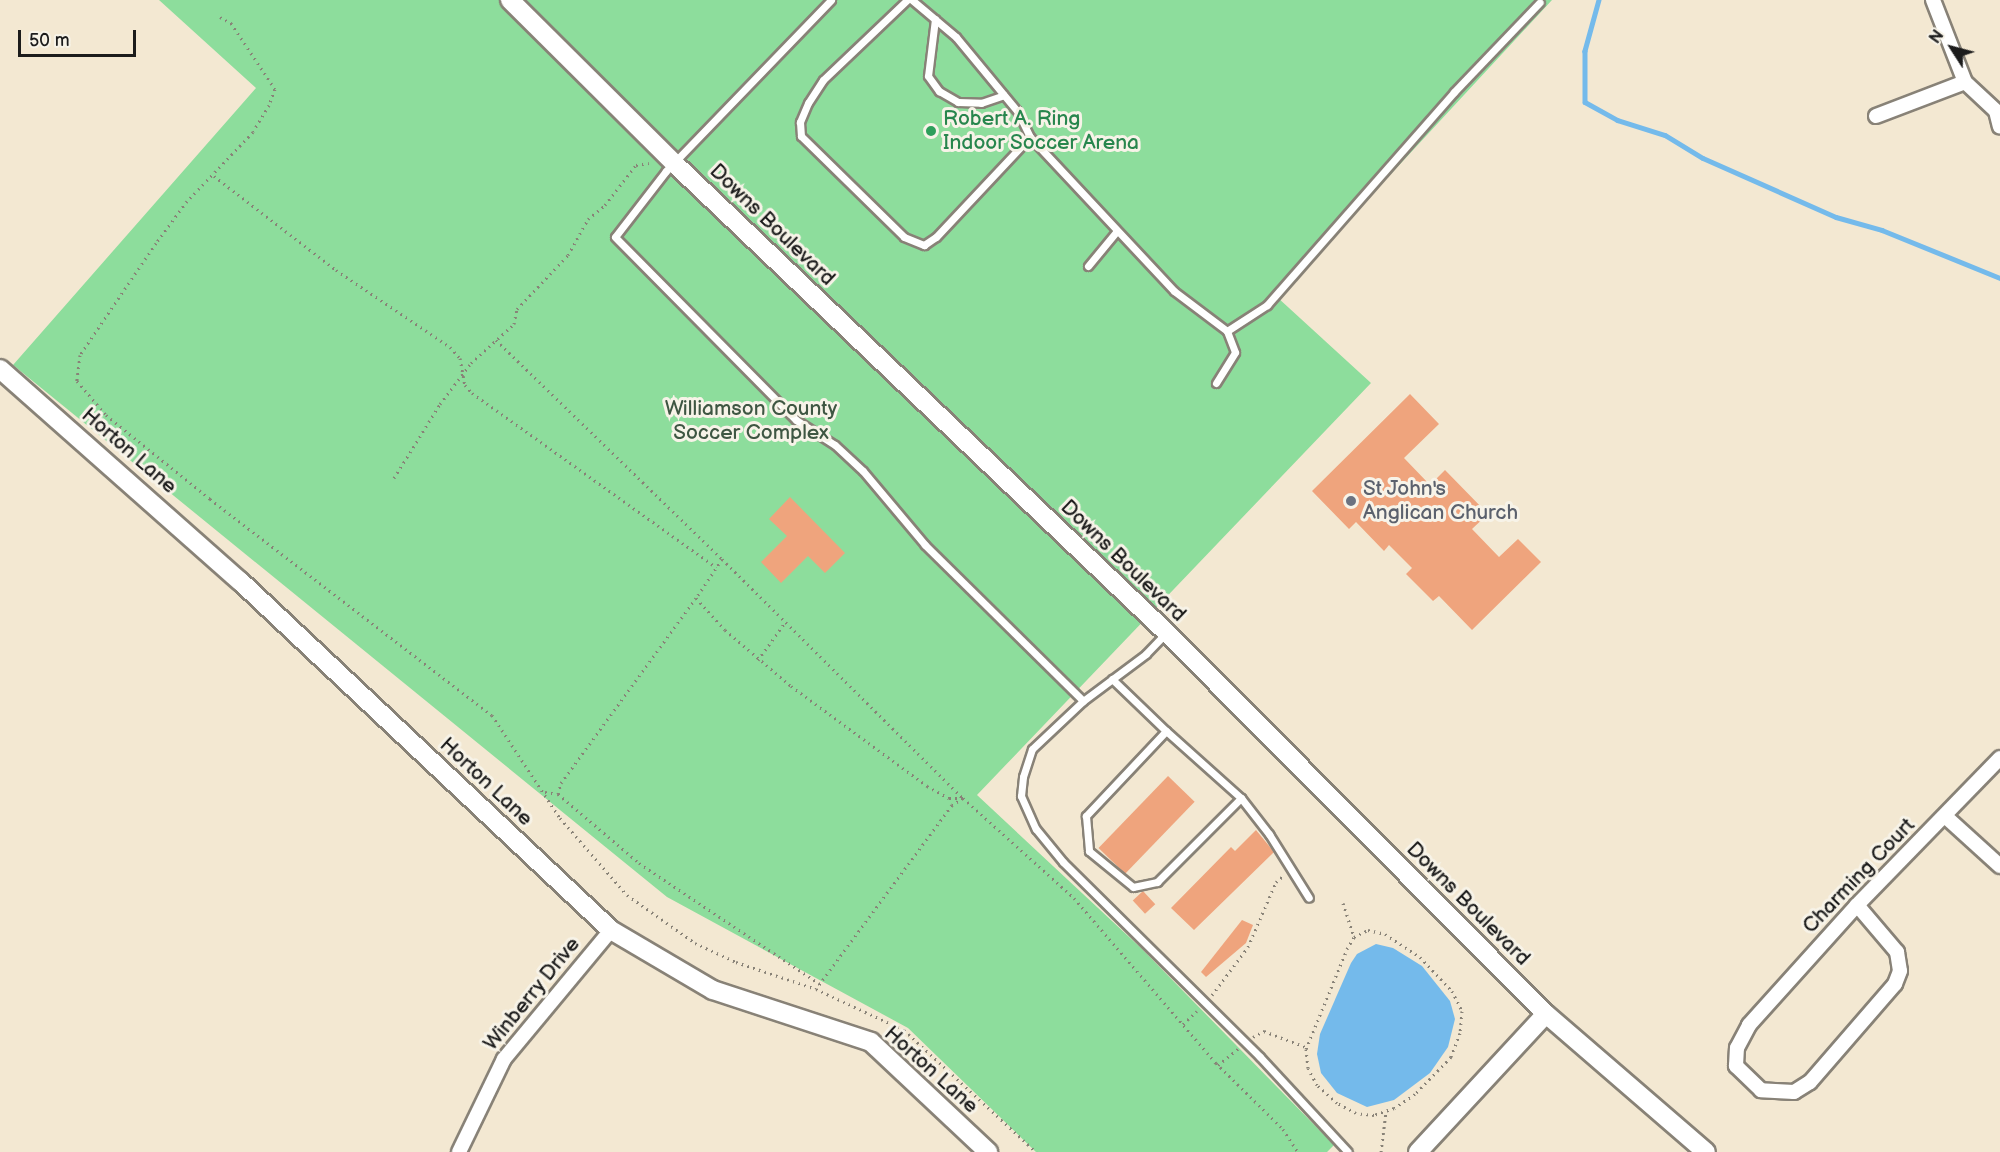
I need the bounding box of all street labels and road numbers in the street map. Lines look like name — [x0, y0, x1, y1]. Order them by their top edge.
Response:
street label: Downs Boulevard — [704, 159, 840, 291]
street label: Horton Lane — [76, 403, 182, 499]
street label: Downs Boulevard — [1055, 495, 1191, 627]
street label: Horton Lane — [434, 733, 538, 831]
street label: Charming Court — [1798, 813, 1920, 939]
street label: Downs Boulevard — [1401, 837, 1535, 971]
street label: Winberry Drive — [478, 932, 586, 1056]
street label: Horton Lane — [879, 1021, 983, 1119]

